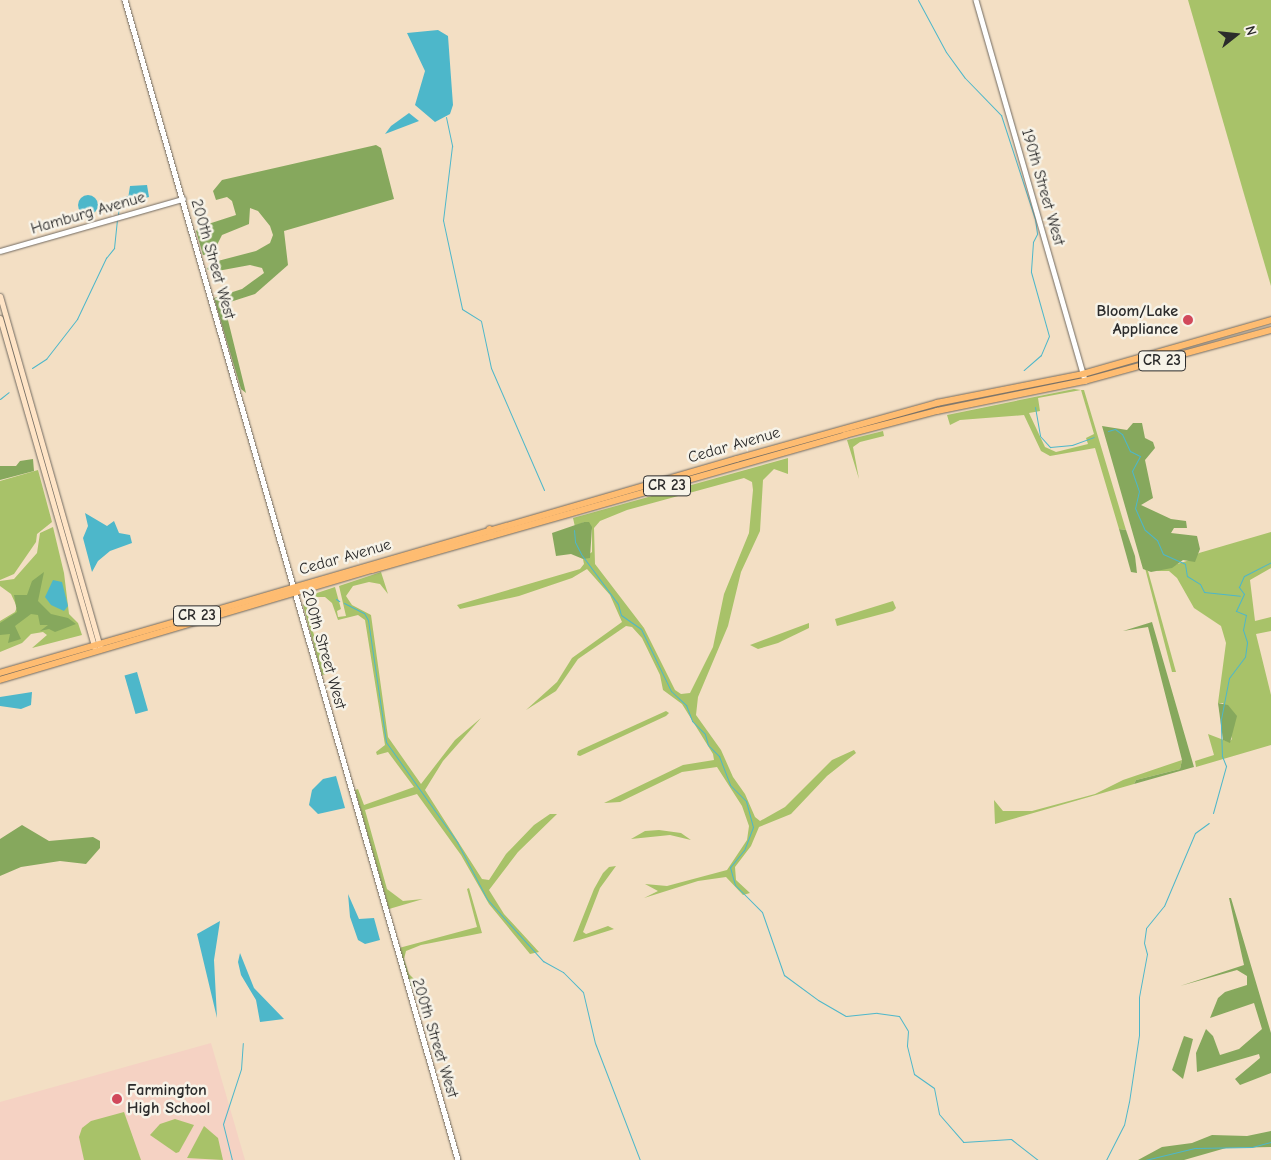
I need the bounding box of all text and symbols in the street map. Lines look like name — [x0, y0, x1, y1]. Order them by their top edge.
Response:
north arrow — [1211, 10, 1261, 60]
text: N — [1241, 24, 1260, 37]
street label: 190th Street West — [1017, 126, 1069, 248]
street label: Hamburg Avenue — [29, 187, 147, 239]
street label: 200th Street West — [187, 197, 239, 321]
place label: Bloom/Lake Appliance — [1096, 301, 1178, 339]
marker: Bloom/Lake Appliance — [1182, 314, 1194, 326]
road number: CR 23 — [1137, 348, 1187, 374]
street label: Cedar Avenue — [686, 423, 782, 467]
road number: CR 23 — [642, 474, 692, 498]
street label: Cedar Avenue — [297, 535, 393, 579]
street label: 200th Street West — [298, 587, 350, 711]
road number: CR 23 — [172, 604, 222, 628]
street label: 200th Street West — [408, 976, 462, 1100]
place label: Farmington High School — [127, 1080, 210, 1118]
marker: Farmington High School — [111, 1093, 123, 1105]

